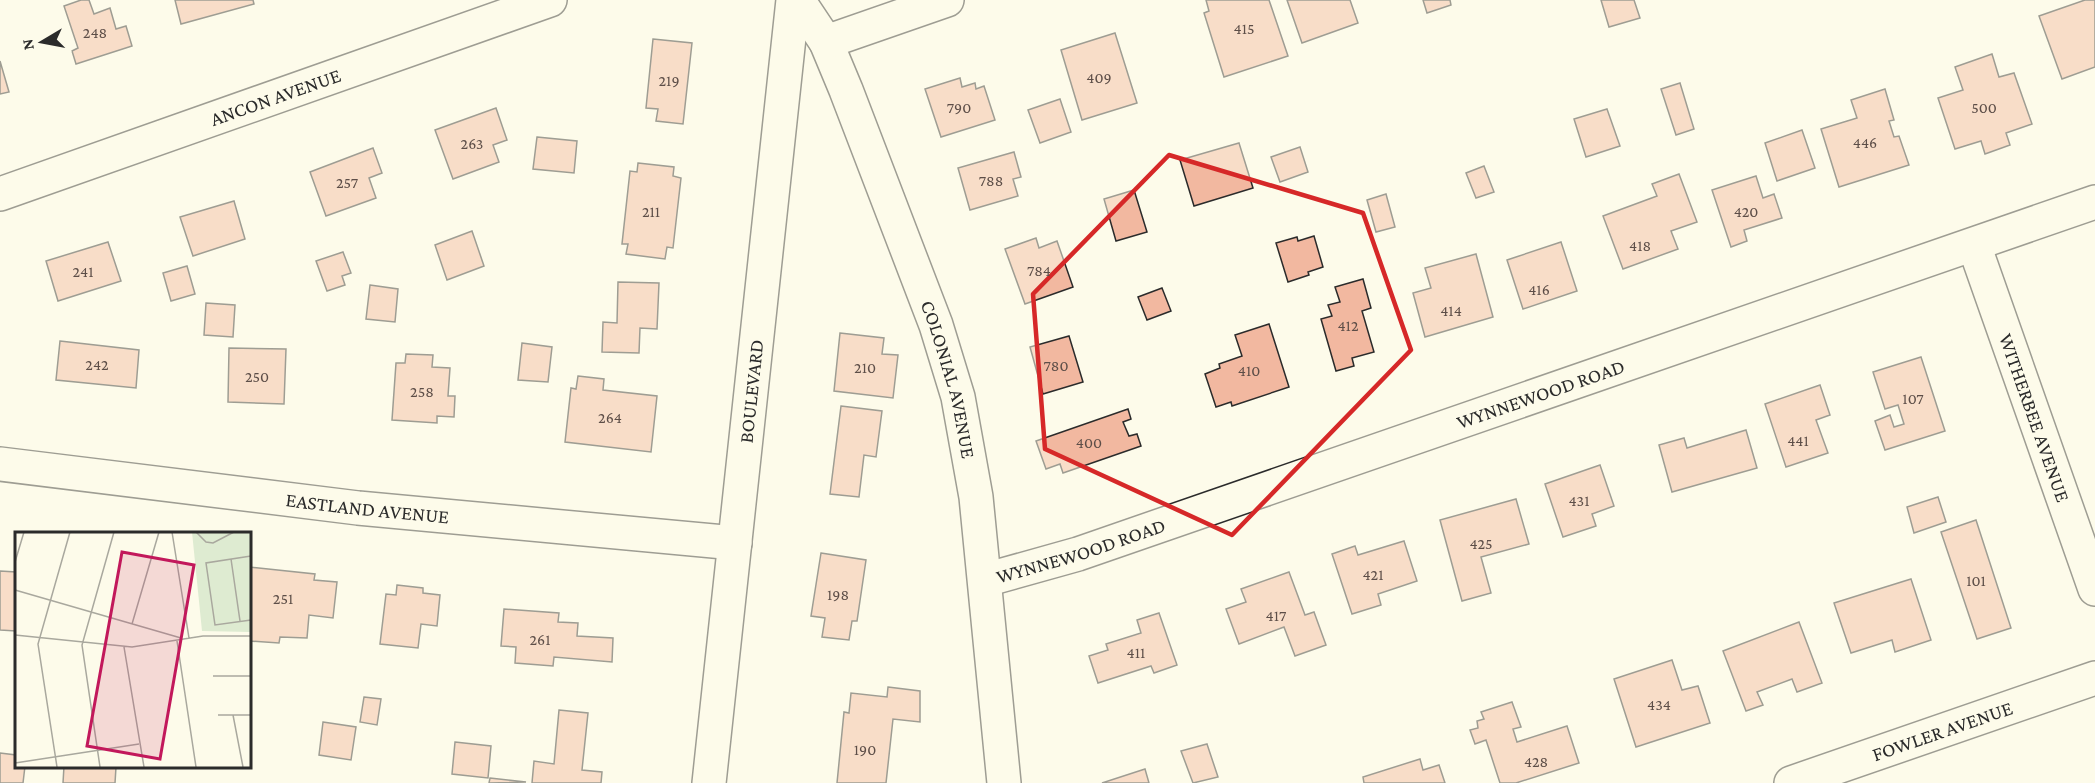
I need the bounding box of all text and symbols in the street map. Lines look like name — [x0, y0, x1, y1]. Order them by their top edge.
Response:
north arrow — [12, 12, 72, 72]
house number: 415 — [1233, 20, 1255, 37]
house number: 248 — [83, 24, 107, 41]
text: N — [18, 38, 37, 51]
street label: ANCON AVENUE — [207, 64, 344, 130]
house number: 409 — [1086, 69, 1112, 86]
house number: 219 — [658, 72, 680, 89]
house number: 790 — [947, 99, 971, 116]
house number: 500 — [1971, 99, 1997, 116]
house number: 446 — [1853, 134, 1877, 151]
house number: 263 — [461, 135, 483, 152]
house number: 788 — [979, 172, 1003, 189]
house number: 257 — [336, 174, 359, 191]
house number: 211 — [642, 203, 660, 220]
house number: 420 — [1734, 203, 1758, 220]
house number: 418 — [1629, 237, 1651, 254]
house number: 784 — [1027, 262, 1051, 279]
house number: 241 — [72, 263, 94, 280]
house number: 416 — [1528, 281, 1550, 298]
street label: COLONIAL AVENUE — [917, 297, 980, 460]
house number: 414 — [1440, 302, 1462, 319]
house number: 412 — [1337, 317, 1359, 334]
street label: WITHERBEE AVENUE — [1995, 330, 2075, 505]
street label: BOULEVARD — [735, 338, 768, 444]
street label: WYNNEWOOD ROAD — [1454, 355, 1627, 433]
house number: 242 — [85, 356, 109, 373]
house number: 780 — [1044, 357, 1068, 374]
house number: 210 — [854, 359, 876, 376]
house number: 410 — [1238, 362, 1260, 379]
house number: 250 — [245, 368, 269, 385]
house number: 258 — [410, 383, 434, 400]
house number: 107 — [1902, 390, 1924, 407]
house number: 264 — [598, 409, 622, 426]
house number: 441 — [1787, 432, 1809, 449]
house number: 400 — [1076, 434, 1102, 451]
street label: EASTLAND AVENUE — [284, 488, 450, 527]
house number: 431 — [1569, 492, 1589, 509]
street label: WYNNEWOOD ROAD — [994, 514, 1168, 587]
inset map — [15, 532, 250, 768]
house number: 425 — [1469, 535, 1493, 552]
house number: 421 — [1363, 566, 1383, 583]
house number: 101 — [1966, 572, 1986, 589]
house number: 198 — [827, 586, 849, 603]
house number: 251 — [273, 590, 293, 607]
house number: 417 — [1266, 607, 1287, 624]
house number: 261 — [529, 631, 551, 648]
house number: 411 — [1127, 644, 1145, 661]
house number: 434 — [1647, 696, 1671, 713]
street label: FOWLER AVENUE — [1869, 696, 2016, 765]
house number: 190 — [854, 741, 876, 758]
house number: 428 — [1524, 753, 1548, 770]

